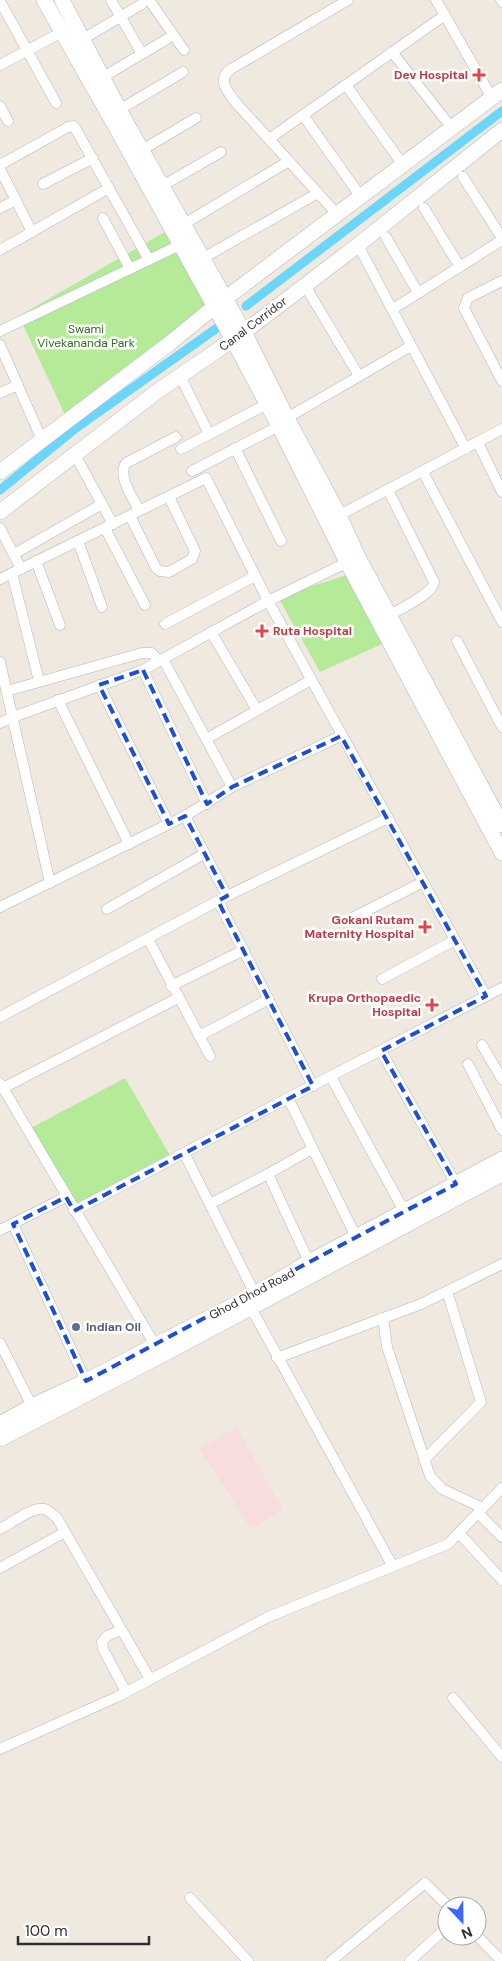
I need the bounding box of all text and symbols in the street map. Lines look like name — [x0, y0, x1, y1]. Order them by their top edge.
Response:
place label: Dev Hospital — [394, 67, 468, 83]
marker: Dev Hospital — [472, 68, 486, 82]
street label: Canal Corridor — [216, 293, 291, 355]
park label: Swami Vivekananda Park — [37, 321, 135, 351]
place label: Ruta Hospital — [273, 623, 352, 639]
marker: Ruta Hospital — [255, 624, 269, 638]
place label: Gokani Rutam Maternity Hospital — [304, 912, 414, 942]
marker: Gokani Rutam Maternity Hospital — [418, 920, 432, 934]
place label: Krupa Orthopaedic Hospital — [308, 990, 421, 1020]
marker: Krupa Orthopaedic Hospital — [425, 998, 439, 1012]
street label: Ghod Dhod Road — [206, 1265, 298, 1323]
place label: Indian Oil — [86, 1319, 141, 1335]
marker: Indian Oil — [70, 1321, 82, 1333]
north arrow — [437, 1896, 487, 1946]
scale bar — [18, 1914, 149, 1946]
text: 100 m — [25, 1921, 68, 1941]
text: N — [459, 1923, 475, 1943]

